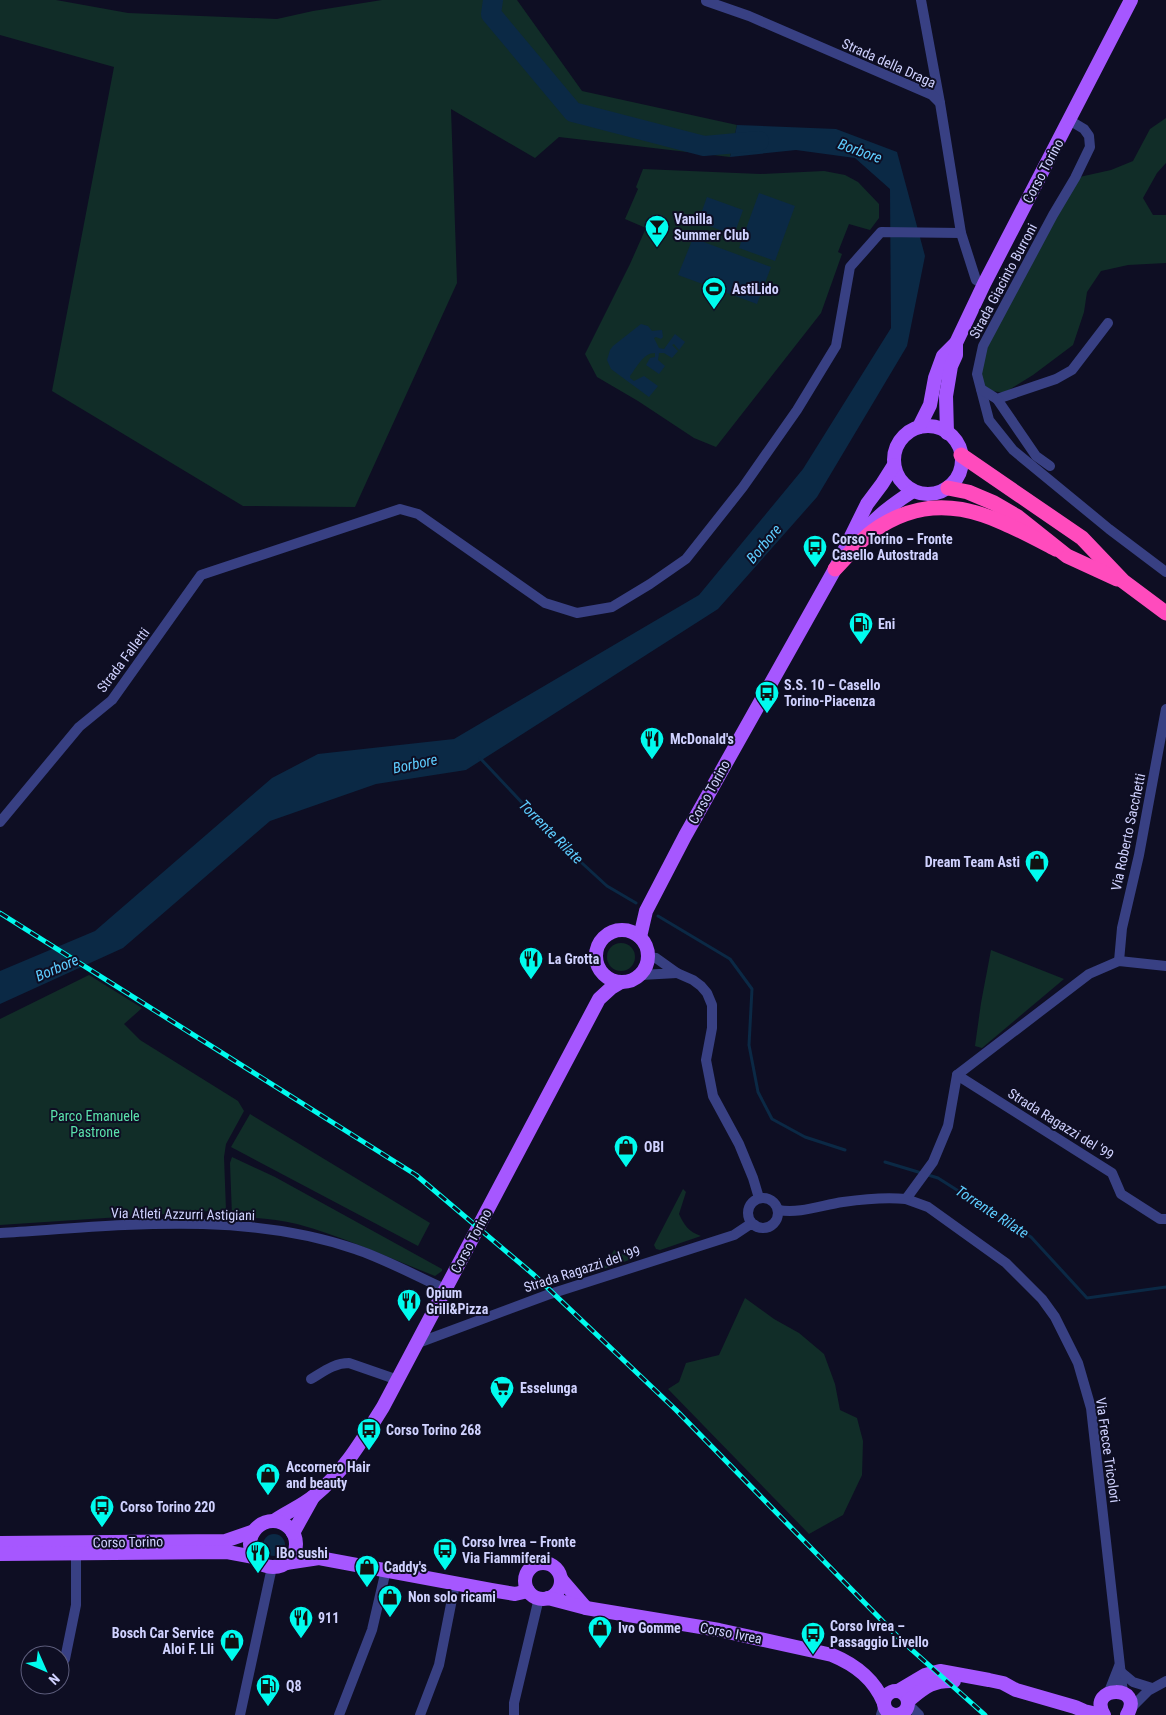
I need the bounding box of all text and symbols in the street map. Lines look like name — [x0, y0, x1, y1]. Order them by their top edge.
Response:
street label: Strada della Draga — [840, 35, 938, 91]
water label: Borbore — [836, 135, 885, 167]
street label: Corso Torino — [1019, 136, 1067, 206]
place label: Vanilla Summer Club — [674, 211, 749, 243]
bar icon: Vanilla Summer Club — [644, 214, 670, 248]
street label: Strada Giacinto Burroni — [966, 221, 1040, 341]
sports icon: AstiLido — [701, 276, 727, 310]
place label: AstiLido — [732, 281, 779, 297]
water label: Borbore — [743, 521, 786, 567]
place label: Corso Torino – Fronte Casello Autostrada — [832, 531, 953, 563]
bus stop icon: Corso Torino – Fronte Casello Autostrada — [802, 534, 828, 568]
fuel station icon: Eni — [848, 611, 874, 645]
place label: Eni — [878, 616, 895, 632]
street label: Strada Falletti — [94, 625, 152, 695]
place label: S.S. 10 – Casello Torino-Piacenza — [784, 677, 880, 709]
bus stop icon: S.S. 10 – Casello Torino-Piacenza — [754, 680, 780, 714]
restaurant icon: McDonald's — [639, 726, 665, 760]
place label: McDonald's — [670, 731, 734, 747]
water label: Borbore — [391, 750, 439, 778]
street label: Corso Torino — [685, 757, 733, 827]
street label: Via Roberto Sacchetti — [1108, 772, 1148, 892]
water label: Torrente Rilate — [515, 796, 587, 868]
shop icon: Dream Team Asti — [1024, 849, 1050, 883]
place label: Dream Team Asti — [925, 854, 1020, 870]
restaurant icon: La Grotta — [518, 946, 544, 980]
water label: Borbore — [33, 950, 82, 985]
place label: La Grotta — [548, 951, 600, 967]
street label: Strada Ragazzi del '99 — [1005, 1085, 1117, 1163]
park label: Parco Emanuele Pastrone — [50, 1108, 140, 1140]
shop icon: OBI — [613, 1134, 639, 1168]
place label: OBI — [644, 1139, 664, 1155]
water label: Torrente Rilate — [952, 1182, 1032, 1242]
street label: Via Atleti Azzurri Astigiani — [111, 1205, 255, 1223]
street label: Corso Torino — [447, 1206, 495, 1276]
street label: Strada Ragazzi del '99 — [522, 1243, 642, 1295]
place label: Opium Grill&Pizza — [426, 1285, 489, 1317]
restaurant icon: Opium Grill&Pizza — [396, 1288, 422, 1322]
supermarket icon: Esselunga — [489, 1375, 515, 1409]
place label: Esselunga — [520, 1380, 578, 1396]
street label: Via Frecce Tricolori — [1093, 1396, 1123, 1504]
bus stop icon: Corso Torino 268 — [356, 1417, 382, 1451]
place label: Corso Torino 268 — [386, 1422, 481, 1438]
place label: Accornero Hair and beauty — [286, 1459, 371, 1491]
shop icon: Accornero Hair and beauty — [255, 1462, 281, 1496]
bus stop icon: Corso Torino 220 — [89, 1494, 115, 1528]
place label: Corso Torino 220 — [120, 1499, 215, 1515]
street label: Corso Torino — [93, 1533, 163, 1551]
place label: Corso Ivrea – Fronte Via Fiammiferai — [462, 1534, 576, 1566]
bus stop icon: Corso Ivrea – Fronte Via Fiammiferai — [432, 1537, 458, 1571]
restaurant icon: IBo sushi — [245, 1540, 271, 1574]
place label: IBo sushi — [276, 1545, 328, 1561]
shop icon: Caddy's — [354, 1554, 380, 1588]
place label: Caddy's — [384, 1559, 427, 1575]
shop icon: Non solo ricami — [377, 1584, 403, 1618]
place label: Non solo ricami — [408, 1589, 496, 1605]
restaurant icon: 911 — [288, 1605, 314, 1639]
place label: 911 — [318, 1610, 339, 1626]
shop icon: Ivo Gomme — [587, 1615, 613, 1649]
place label: Corso Ivrea – Passaggio Livello — [830, 1618, 929, 1650]
street label: Corso Ivrea — [699, 1619, 763, 1647]
place label: Ivo Gomme — [618, 1620, 681, 1636]
bus stop icon: Corso Ivrea – Passaggio Livello — [800, 1621, 826, 1655]
place label: Bosch Car Service Aloi F. Lli — [112, 1625, 214, 1657]
shop icon: Bosch Car Service Aloi F. Lli — [219, 1628, 245, 1662]
north arrow — [20, 1645, 70, 1695]
text: N — [46, 1671, 63, 1688]
fuel station icon: Q8 — [255, 1673, 281, 1707]
place label: Q8 — [286, 1678, 302, 1694]

